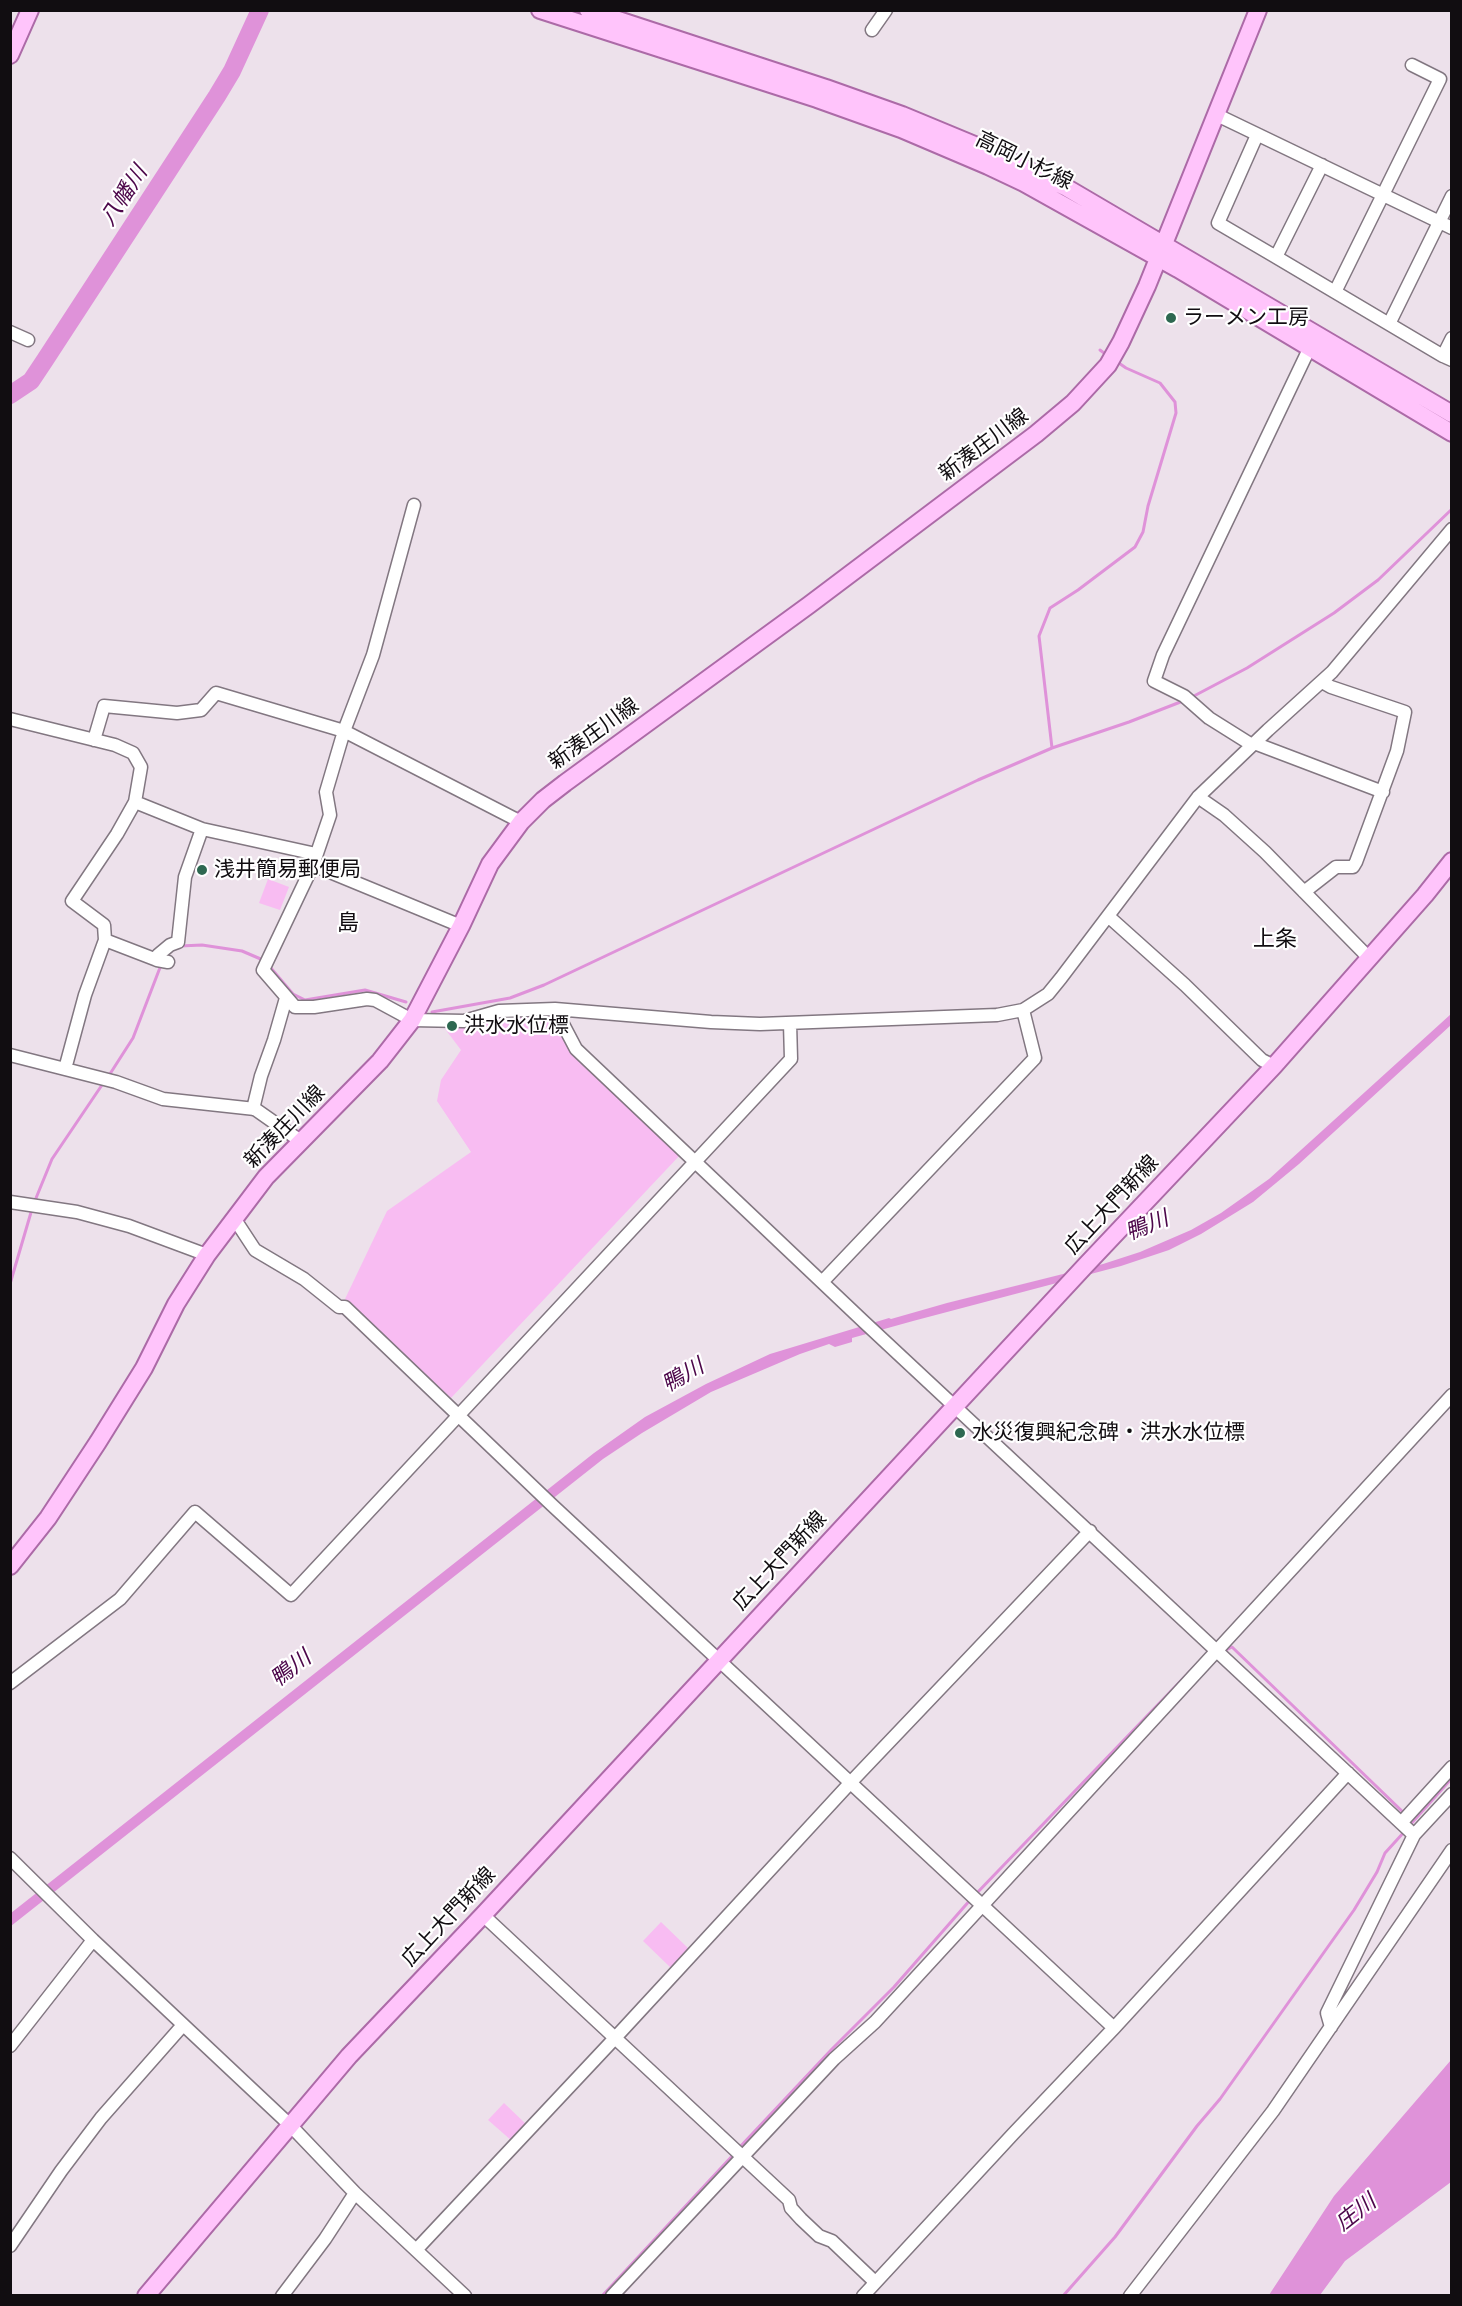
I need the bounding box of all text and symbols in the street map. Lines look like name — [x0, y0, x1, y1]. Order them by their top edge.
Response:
street label: 高岡小杉線 — [971, 127, 1077, 195]
water label: 八幡川 — [95, 161, 153, 231]
place label: ラーメン工房 — [1183, 305, 1309, 331]
marker: ラーメン工房 — [1164, 311, 1178, 325]
street label: 新湊庄川線 — [934, 403, 1034, 487]
street label: 新湊庄川線 — [544, 693, 644, 775]
place label: 浅井簡易郵便局 — [214, 857, 361, 883]
marker: 浅井簡易郵便局 — [195, 863, 209, 877]
district label: 島 — [337, 911, 359, 937]
district label: 上条 — [1253, 927, 1297, 953]
place label: 洪水水位標 — [464, 1013, 569, 1039]
marker: 洪水水位標 — [445, 1019, 459, 1033]
street label: 新湊庄川線 — [239, 1080, 331, 1174]
street label: 広上大門新線 — [1060, 1150, 1164, 1260]
water label: 鴨川 — [1122, 1206, 1172, 1246]
water label: 鴨川 — [657, 1354, 709, 1398]
place label: 水災復興紀念碑・洪水水位標 — [972, 1420, 1245, 1446]
marker: 水災復興紀念碑・洪水水位標 — [953, 1426, 967, 1440]
street label: 広上大門新線 — [728, 1506, 832, 1616]
water label: 鴨川 — [266, 1645, 316, 1693]
street label: 広上大門新線 — [397, 1862, 501, 1972]
water label: 庄川 — [1331, 2189, 1381, 2237]

